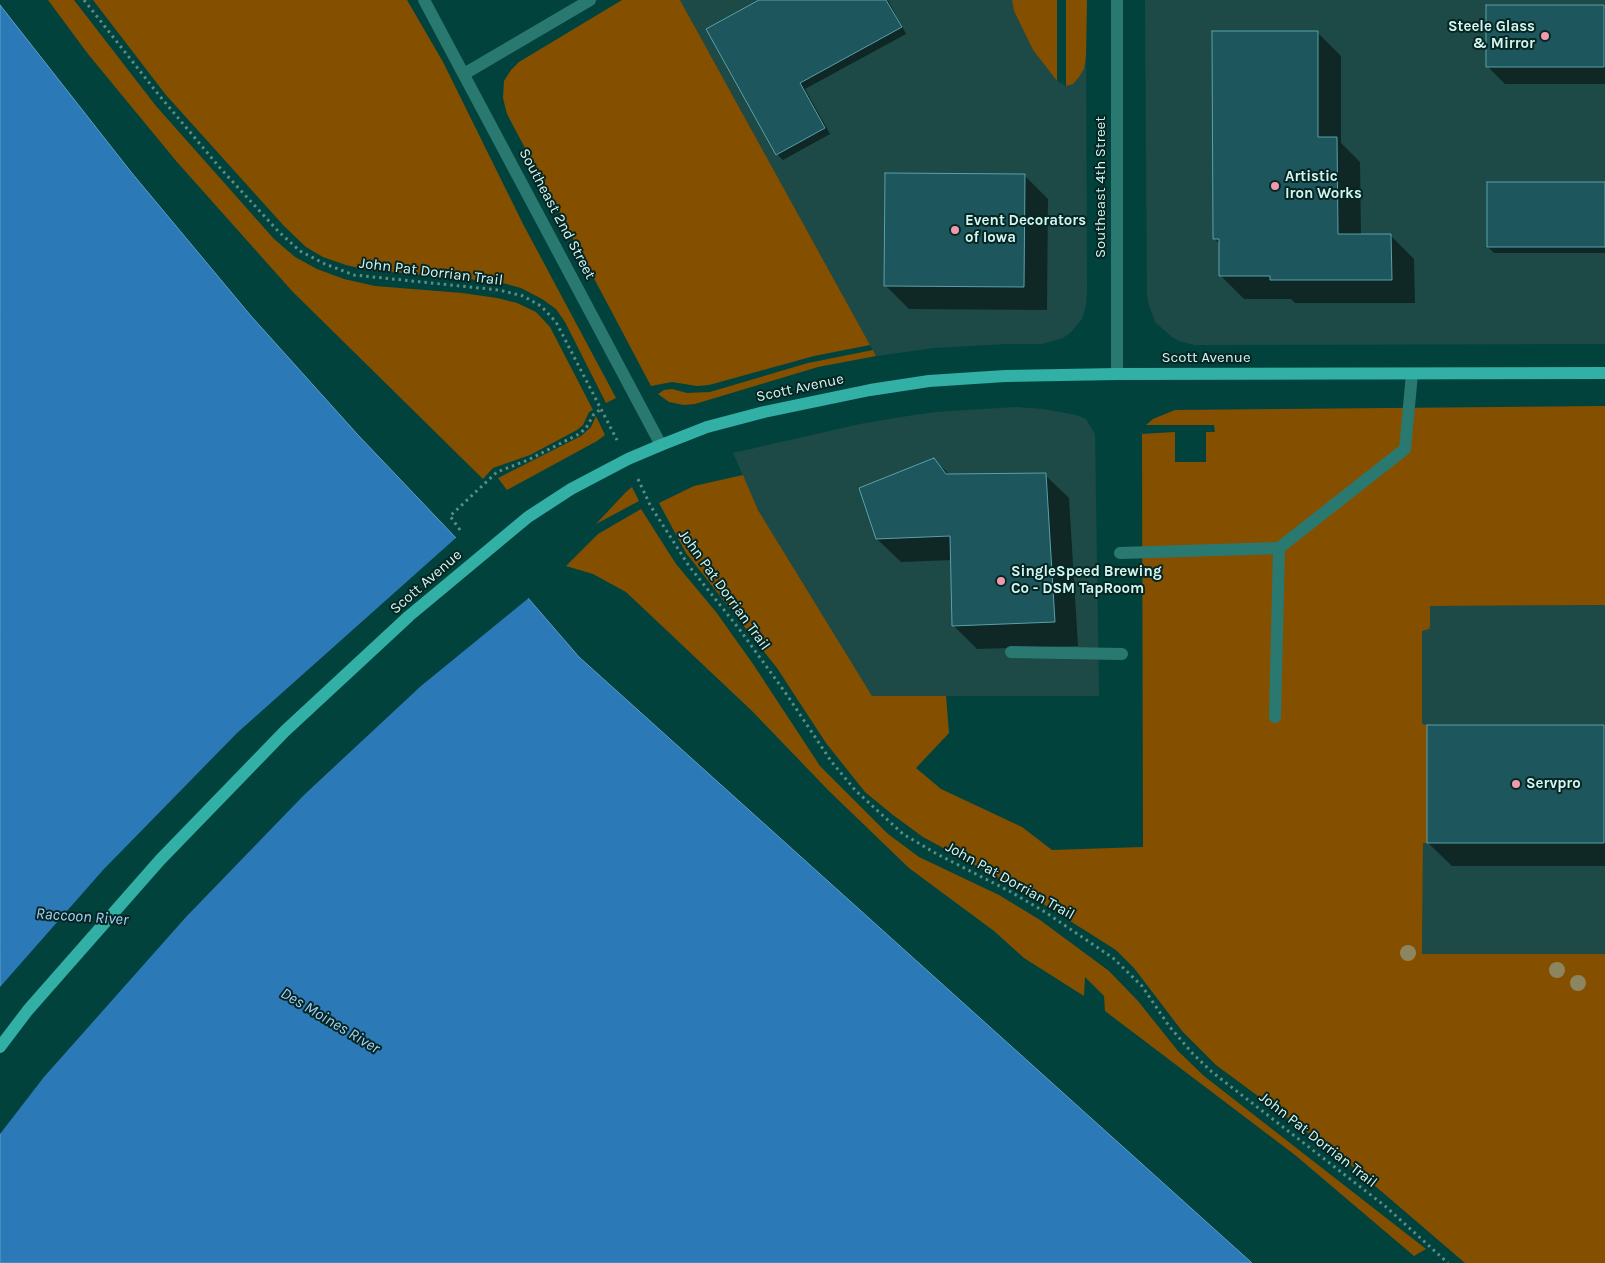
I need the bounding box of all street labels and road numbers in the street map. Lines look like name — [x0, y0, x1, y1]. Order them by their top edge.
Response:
street label: Southeast 4th Street — [1092, 116, 1110, 258]
street label: Southeast 2nd Street — [515, 146, 599, 282]
street label: John Pat Dorrian Trail — [358, 254, 504, 290]
street label: Scott Avenue — [1161, 349, 1251, 367]
street label: Scott Avenue — [754, 370, 846, 406]
street label: John Pat Dorrian Trail — [674, 526, 774, 654]
street label: Scott Avenue — [386, 546, 466, 618]
street label: John Pat Dorrian Trail — [942, 838, 1078, 924]
street label: John Pat Dorrian Trail — [1255, 1088, 1381, 1192]

